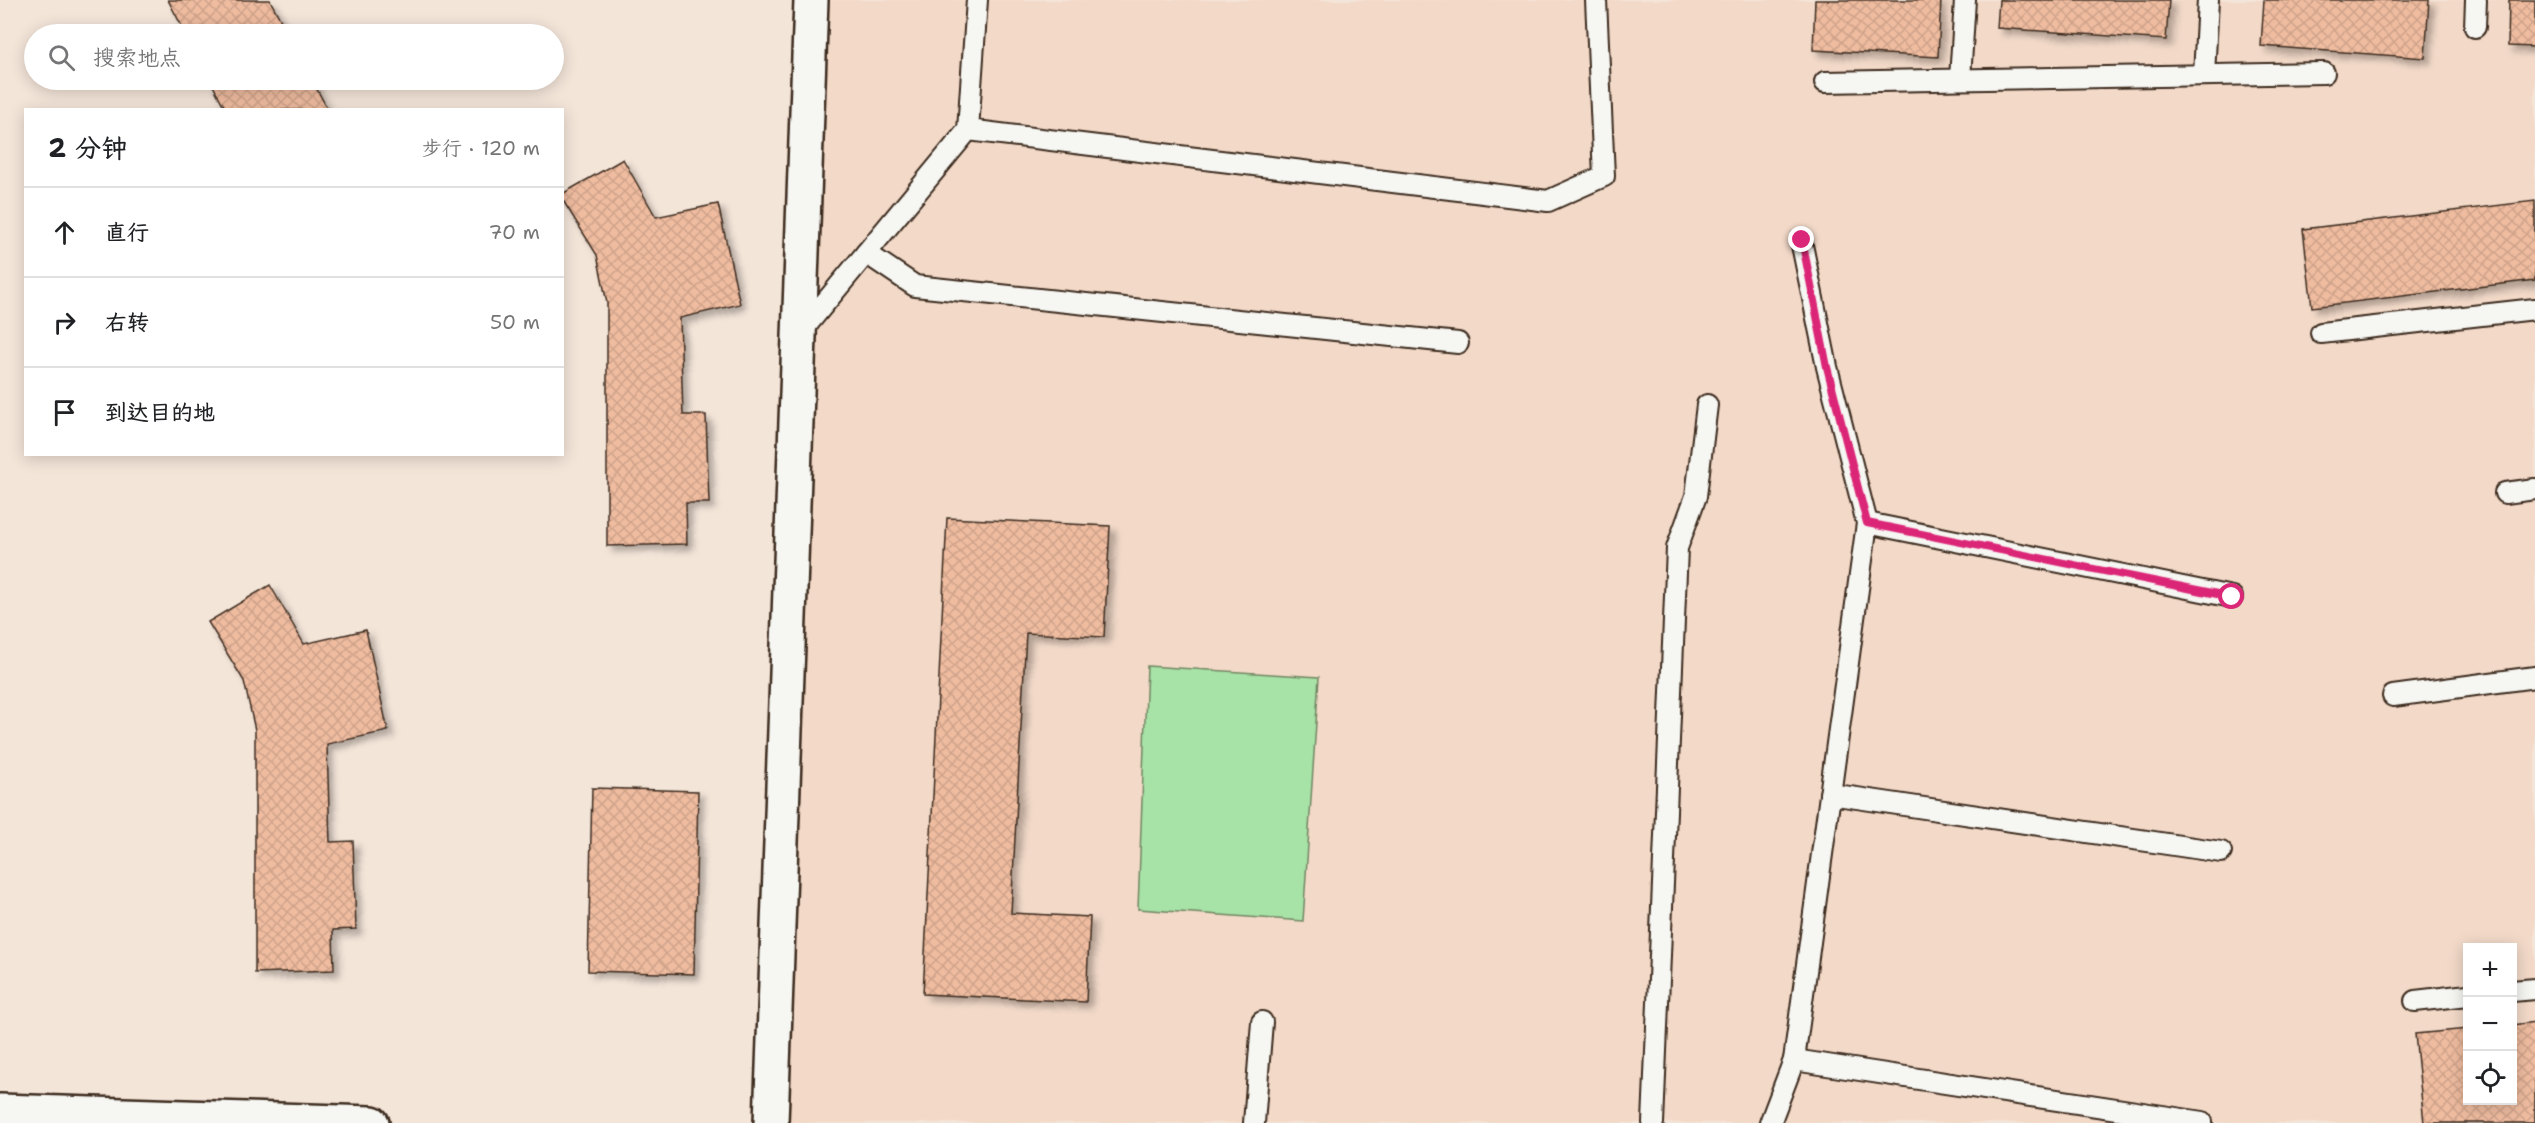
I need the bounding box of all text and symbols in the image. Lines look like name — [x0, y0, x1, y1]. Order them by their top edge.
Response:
search box — [24, 24, 564, 90]
icon: search — [45, 41, 78, 74]
text: 搜索地点 — [93, 43, 181, 72]
text: 2 分钟 — [48, 130, 127, 165]
text: 步行 · 120 m — [422, 135, 540, 161]
icon: ahead — [48, 216, 81, 249]
text: 直行 — [105, 218, 149, 247]
text: 70 m — [488, 219, 540, 245]
route end — [1788, 226, 1814, 252]
icon: right — [48, 306, 81, 339]
text: 右转 — [105, 308, 149, 337]
text: 50 m — [490, 309, 540, 335]
icon: arrive — [48, 396, 81, 429]
text: 到达目的地 — [105, 398, 215, 427]
route start — [2218, 583, 2244, 609]
map controls — [2463, 943, 2517, 1105]
button: + — [2463, 943, 2517, 997]
button: − — [2463, 997, 2517, 1051]
button: locate — [2463, 1051, 2517, 1105]

